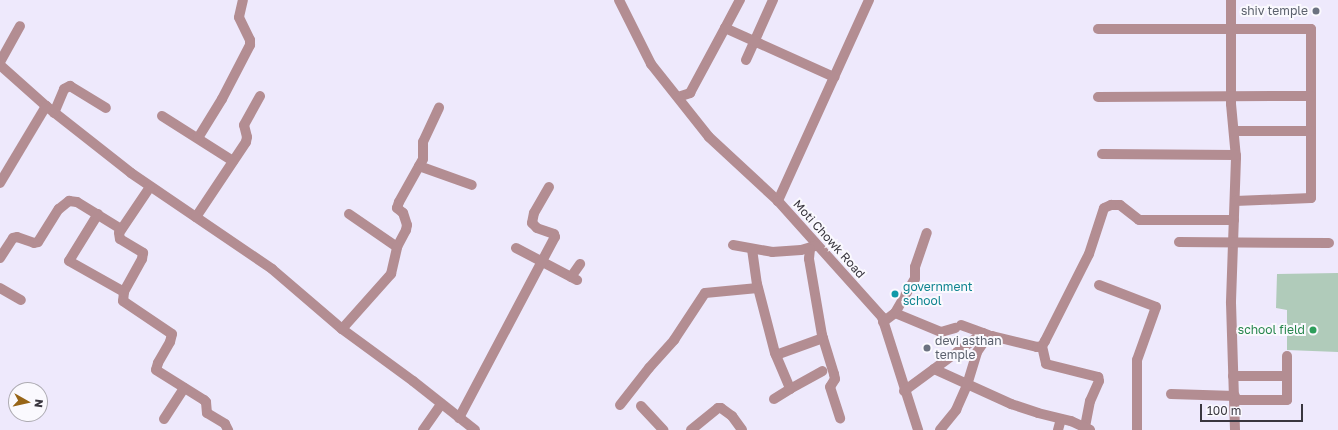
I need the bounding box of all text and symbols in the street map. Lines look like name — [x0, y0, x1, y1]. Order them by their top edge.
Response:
place label: shiv temple — [1241, 4, 1308, 18]
marker: shiv temple — [1311, 6, 1321, 16]
street label: Moti Chowk Road — [790, 197, 868, 281]
place label: government school — [903, 280, 972, 308]
marker: government school — [890, 289, 900, 299]
place label: school field — [1238, 323, 1305, 337]
marker: school field — [1308, 325, 1318, 335]
place label: devi asthan temple — [935, 334, 1002, 362]
marker: devi asthan temple — [922, 343, 932, 353]
north arrow — [8, 382, 48, 422]
scale bar — [1202, 396, 1305, 422]
text: N — [32, 399, 46, 409]
text: 100 m — [1207, 403, 1241, 418]

